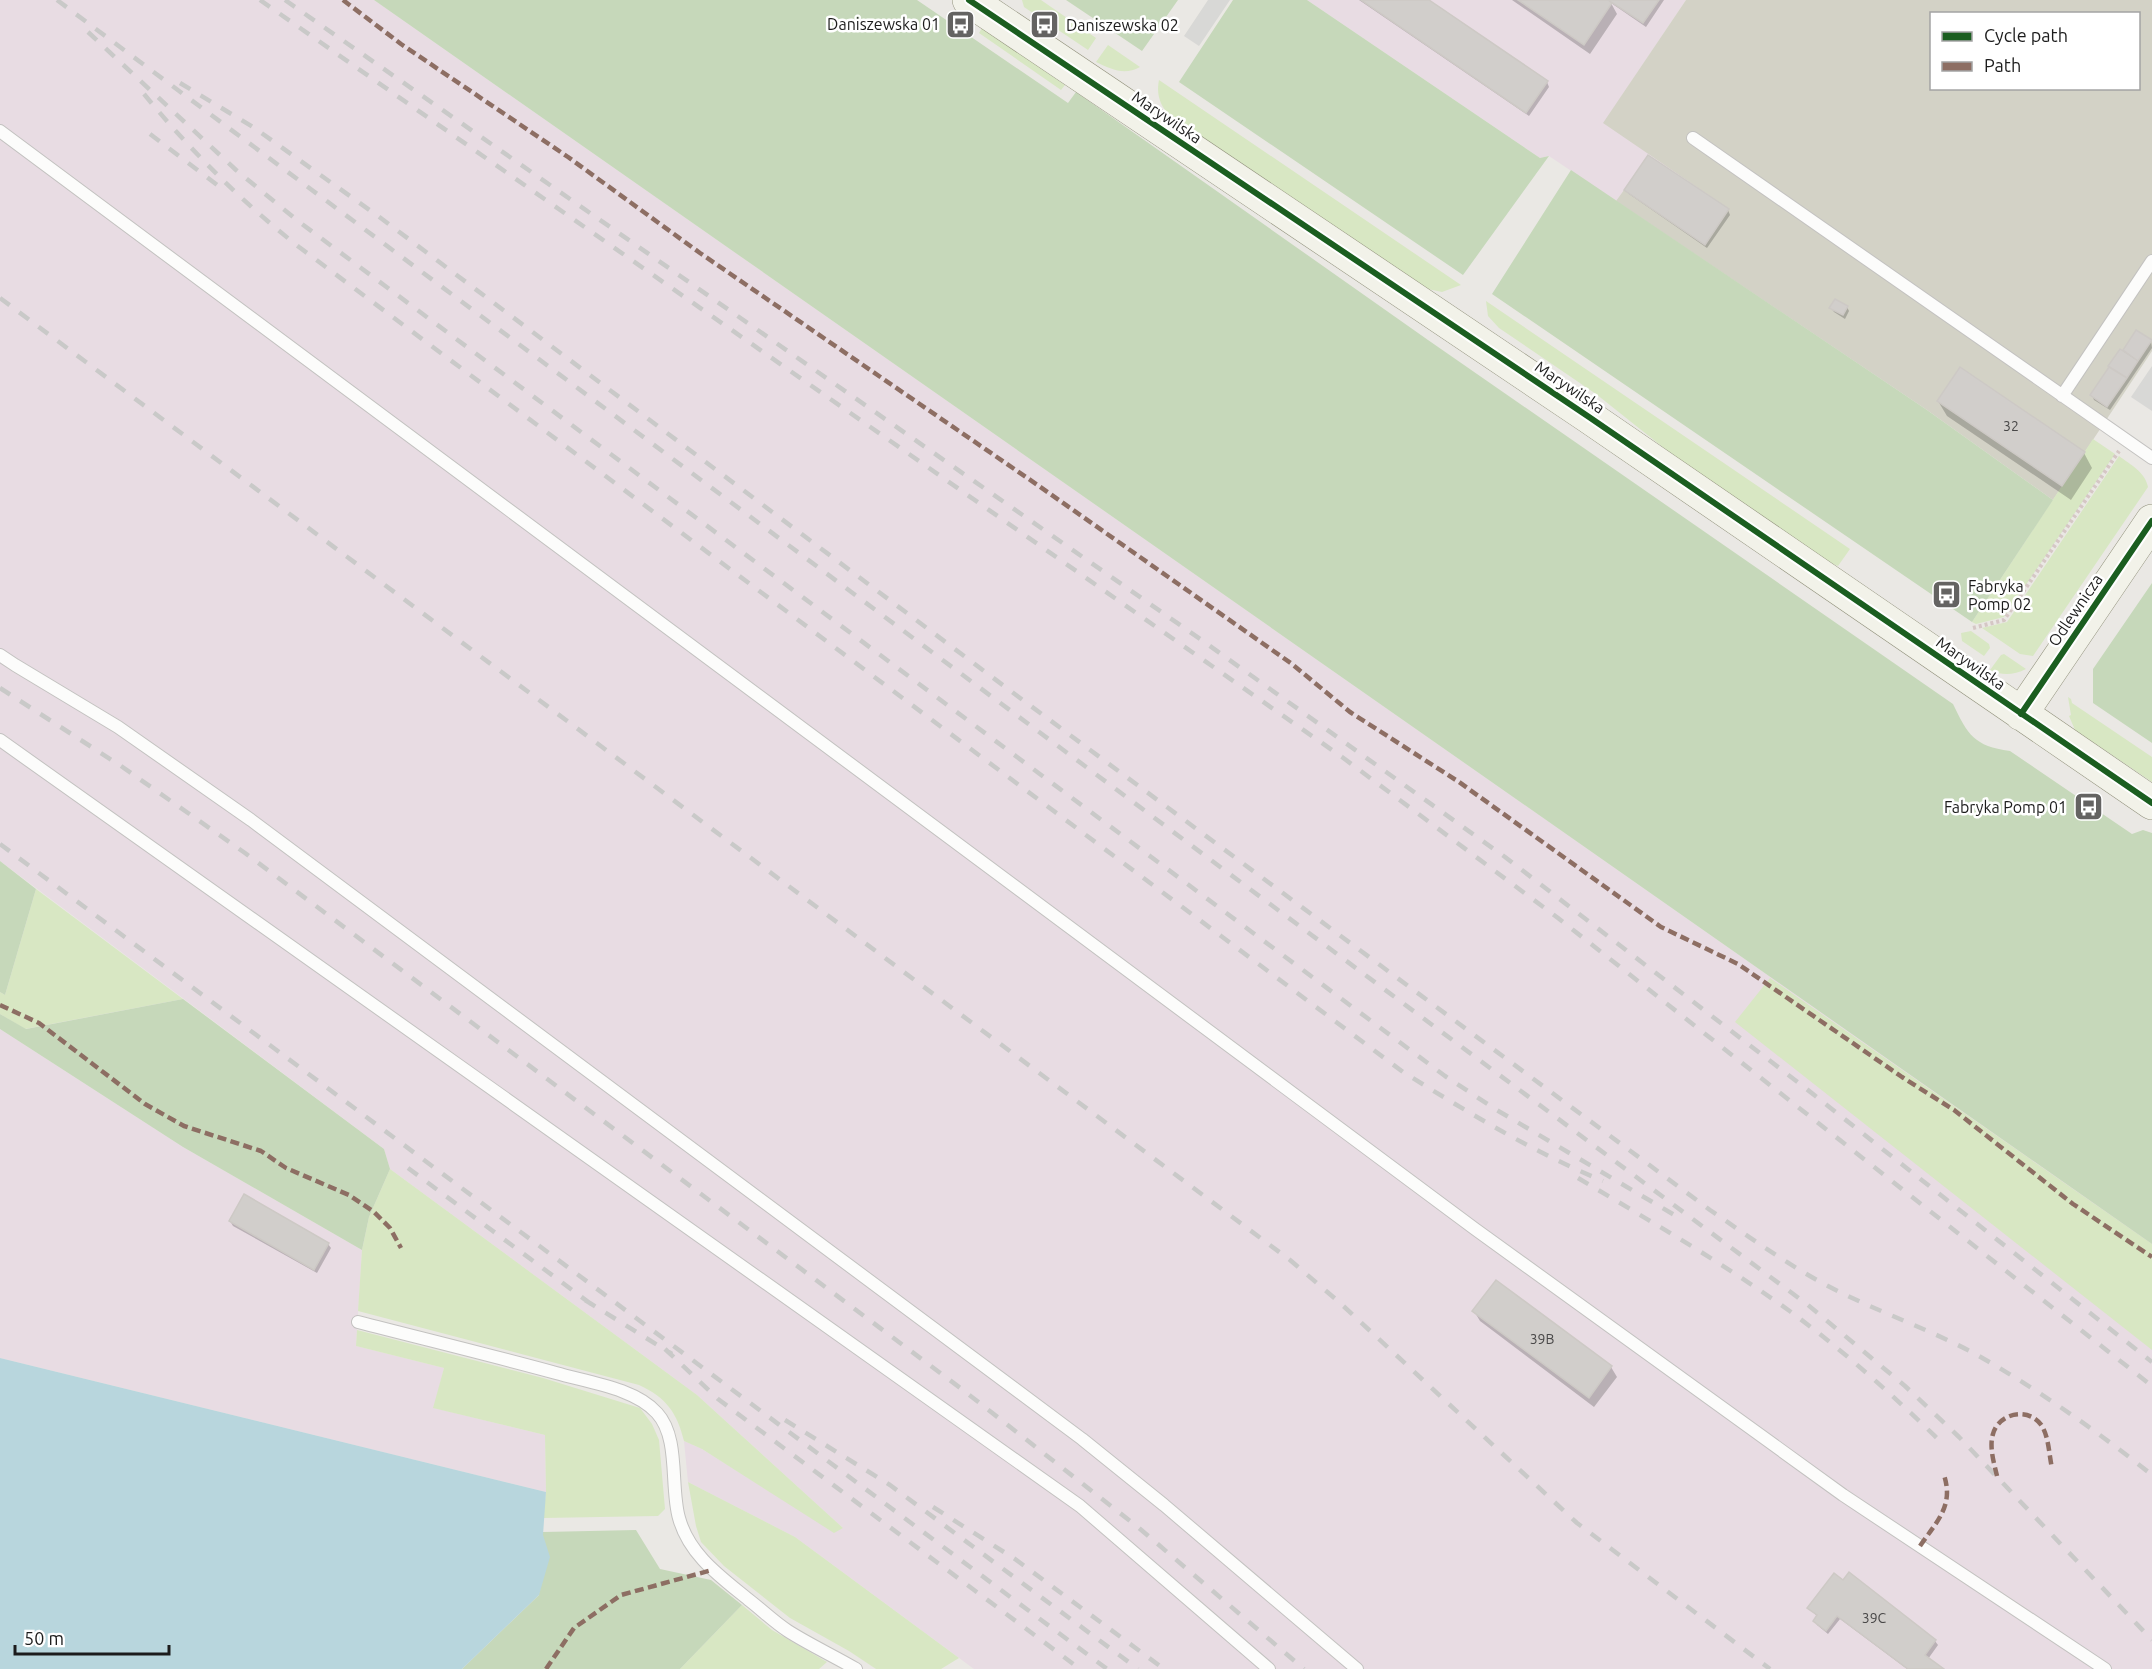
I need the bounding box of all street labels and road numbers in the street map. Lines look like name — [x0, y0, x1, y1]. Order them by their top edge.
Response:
street label: Marywilska — [1129, 87, 1205, 147]
street label: Marywilska — [1532, 357, 1608, 417]
street label: Odlewnicza — [2044, 570, 2106, 650]
street label: Marywilska — [1933, 633, 2009, 693]

